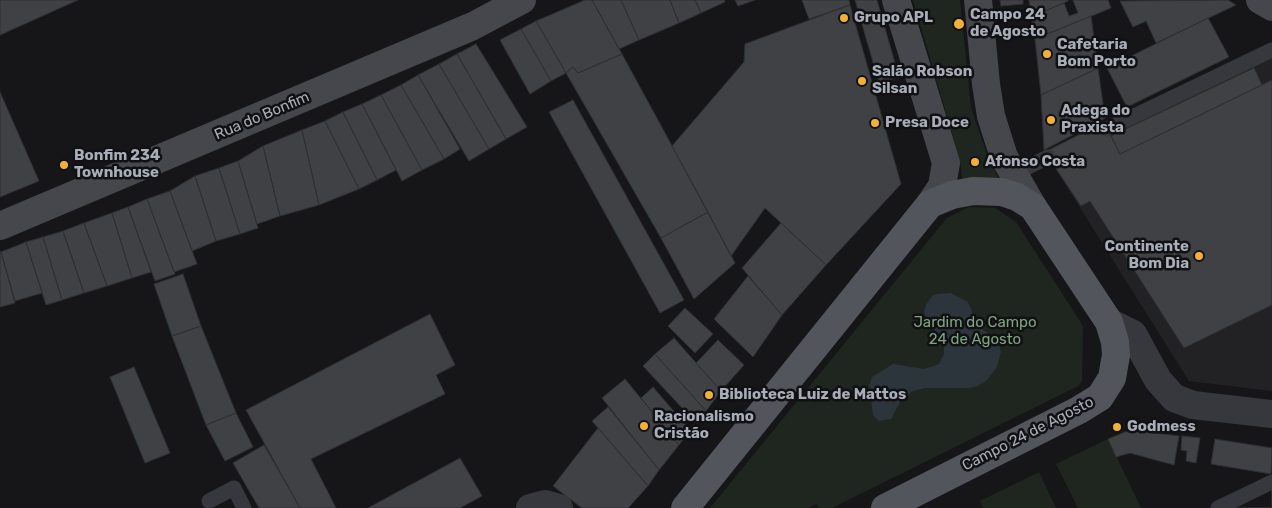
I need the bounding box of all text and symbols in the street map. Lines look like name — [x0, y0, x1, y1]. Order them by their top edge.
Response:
place label: Campo 24 de Agosto — [970, 6, 1045, 41]
place label: Grupo APL — [854, 9, 933, 27]
marker: Grupo APL — [838, 12, 850, 24]
marker: Campo 24 de Agosto — [952, 17, 966, 31]
place label: Cafetaria Bom Porto — [1057, 36, 1136, 71]
marker: Cafetaria Bom Porto — [1041, 48, 1053, 60]
place label: Salão Robson Silsan — [872, 63, 972, 98]
marker: Salão Robson Silsan — [856, 75, 868, 87]
street label: Rua do Bonfim — [212, 88, 312, 144]
place label: Adega do Praxista — [1061, 102, 1130, 137]
place label: Presa Doce — [885, 114, 969, 132]
marker: Adega do Praxista — [1045, 114, 1057, 126]
marker: Presa Doce — [869, 117, 881, 129]
place label: Bonfim 234 Townhouse — [74, 147, 160, 182]
place label: Afonso Costa — [985, 153, 1085, 171]
marker: Afonso Costa — [969, 156, 981, 168]
marker: Bonfim 234 Townhouse — [58, 159, 70, 171]
place label: Continente Bom Dia — [1104, 238, 1189, 273]
marker: Continente Bom Dia — [1193, 250, 1205, 262]
park label: Jardim do Campo 24 de Agosto — [913, 314, 1037, 349]
place label: Biblioteca Luiz de Mattos — [719, 386, 906, 404]
marker: Biblioteca Luiz de Mattos — [703, 389, 715, 401]
street label: Campo 24 de Agosto — [959, 393, 1097, 475]
place label: Racionalismo Cristão — [654, 408, 754, 443]
place label: Godmess — [1127, 418, 1196, 436]
marker: Racionalismo Cristão — [638, 420, 650, 432]
marker: Godmess — [1111, 421, 1123, 433]

